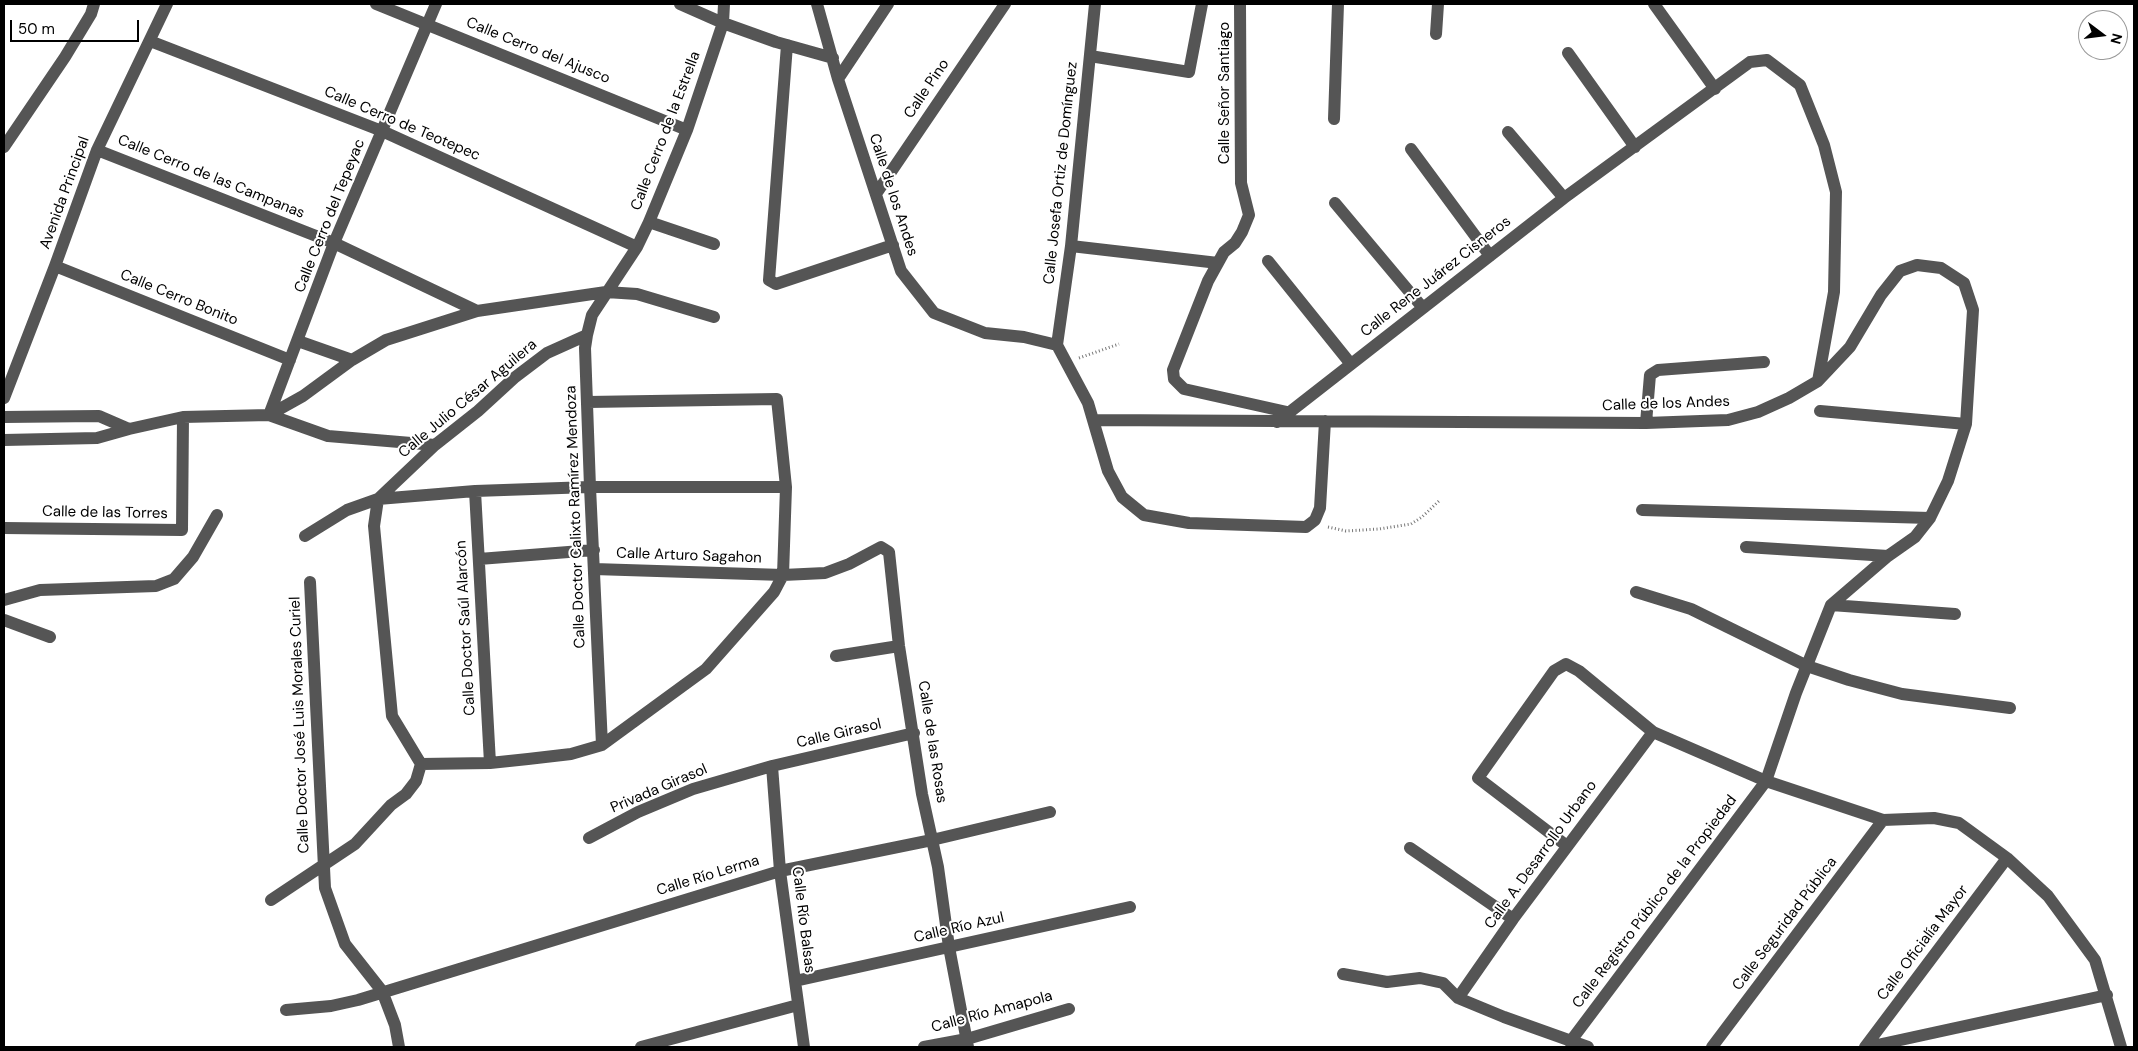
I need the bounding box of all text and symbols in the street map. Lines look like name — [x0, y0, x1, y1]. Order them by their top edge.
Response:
scale bar — [12, 10, 141, 42]
north arrow — [2078, 10, 2128, 60]
street label: Calle Cerro del Ajusco — [463, 14, 613, 88]
text: 50 m — [18, 19, 55, 39]
street label: Calle Señor Santiago — [1216, 22, 1234, 164]
text: N — [2107, 31, 2127, 46]
street label: Calle Cerro de la Estrella — [627, 49, 705, 213]
street label: Calle Pino — [901, 56, 953, 122]
street label: Calle Josefa Ortiz de Domínguez — [1040, 61, 1082, 285]
street label: Calle Cerro de Teotepec — [321, 83, 483, 165]
street label: Calle Cerro de las Campanas — [115, 131, 307, 223]
street label: Calle de los Andes — [865, 131, 921, 259]
street label: Avenida Principal — [36, 134, 94, 252]
street label: Calle Cerro del Tepeyac — [291, 137, 369, 295]
street label: Calle Rene Juárez Cisneros — [1357, 213, 1515, 341]
street label: Calle Cerro Bonito — [117, 266, 241, 330]
street label: Calle Julio César Aguilera — [395, 336, 541, 462]
street label: Calle Doctor Calixto Ramírez Mendoza — [562, 385, 590, 649]
street label: Calle de los Andes — [1602, 393, 1730, 415]
street label: Calle de las Torres — [42, 503, 168, 523]
street label: Calle Doctor Saúl Alarcón — [452, 540, 480, 716]
street label: Calle Arturo Sagahon — [616, 544, 762, 568]
street label: Calle Doctor José Luis Morales Curiel — [287, 596, 313, 854]
street label: Calle de las Rosas — [913, 680, 951, 804]
street label: Calle Girasol — [795, 715, 883, 753]
street label: Privada Girasol — [608, 760, 710, 818]
street label: Calle A. Desarrollo Urbano — [1481, 777, 1601, 933]
street label: Calle Registro Público de la Propiedad — [1569, 792, 1741, 1012]
street label: Calle Río Lerma — [654, 852, 762, 900]
street label: Calle Seguridad Pública — [1729, 854, 1841, 994]
street label: Calle Río Balsas — [788, 866, 818, 974]
street label: Calle Oficialía Mayor — [1874, 882, 1972, 1004]
street label: Calle Río Azul — [912, 909, 1006, 947]
street label: Calle Río Amapola — [930, 987, 1054, 1037]

